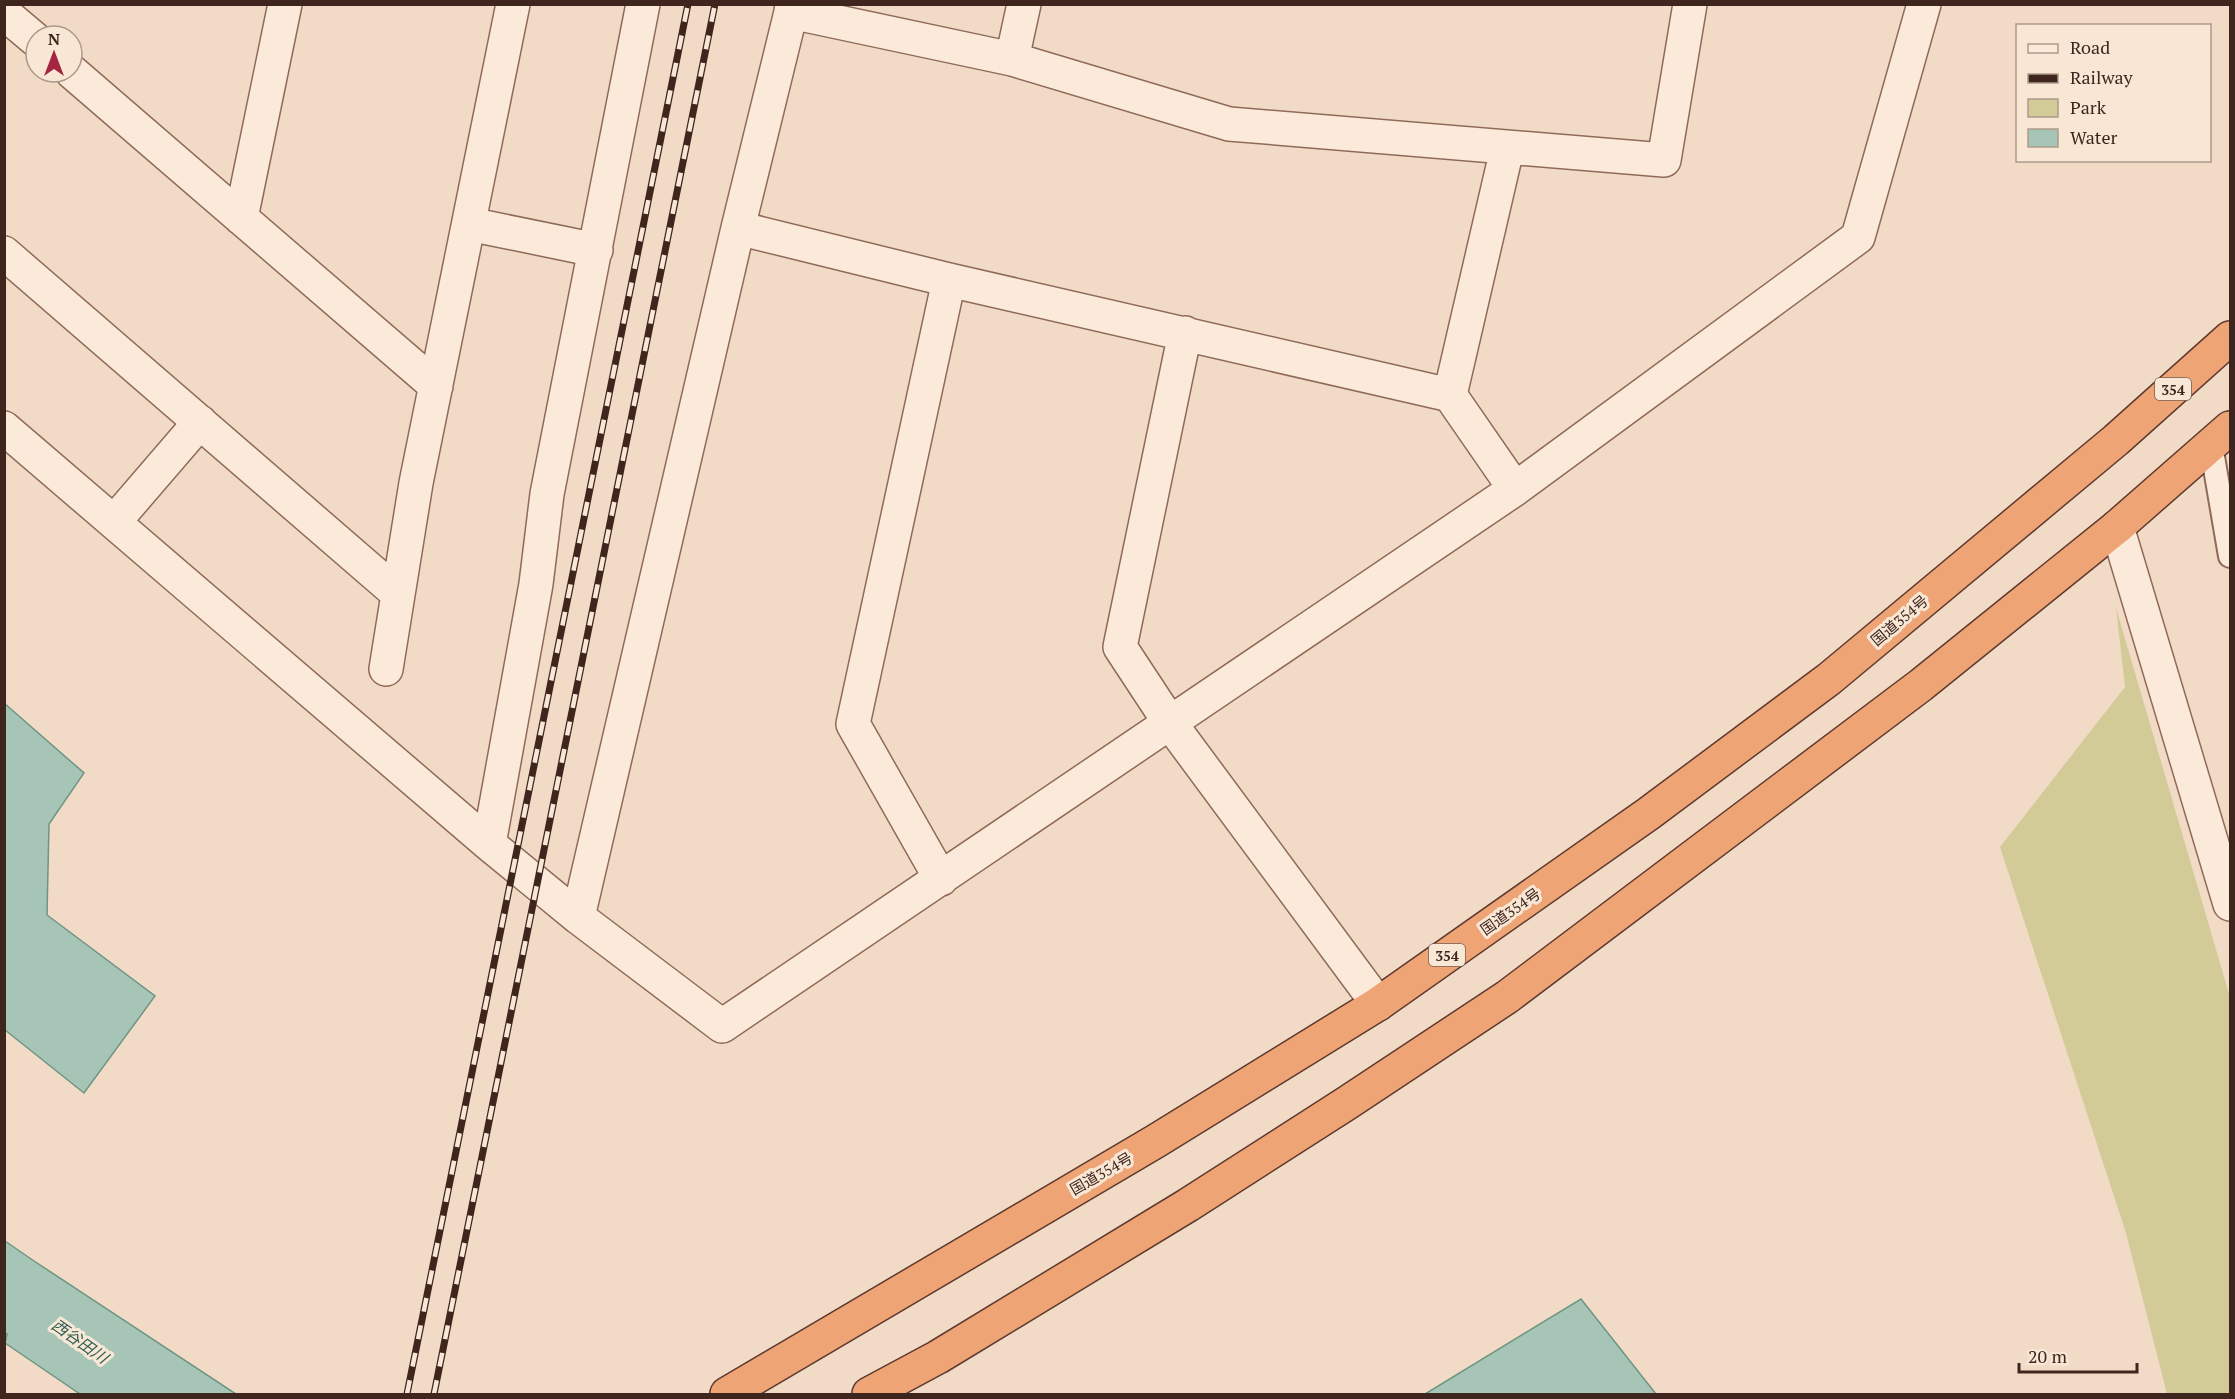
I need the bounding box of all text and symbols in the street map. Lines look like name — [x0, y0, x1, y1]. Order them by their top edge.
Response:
north arrow — [24, 24, 84, 84]
legend — [2016, 24, 2211, 162]
text: N — [48, 28, 60, 50]
text: Road — [2070, 35, 2110, 59]
text: Railway — [2070, 65, 2134, 89]
text: Park — [2070, 95, 2107, 119]
text: Water — [2070, 125, 2117, 149]
road number: 354 — [2155, 378, 2191, 400]
street label: 国道354号 — [1866, 590, 1932, 650]
street label: 国道354号 — [1476, 883, 1544, 939]
road number: 354 — [1429, 944, 1465, 966]
street label: 国道354号 — [1066, 1147, 1136, 1199]
water label: 西谷田川 — [47, 1314, 114, 1370]
scale bar — [2019, 1336, 2138, 1374]
text: 20 m — [2028, 1344, 2068, 1368]

